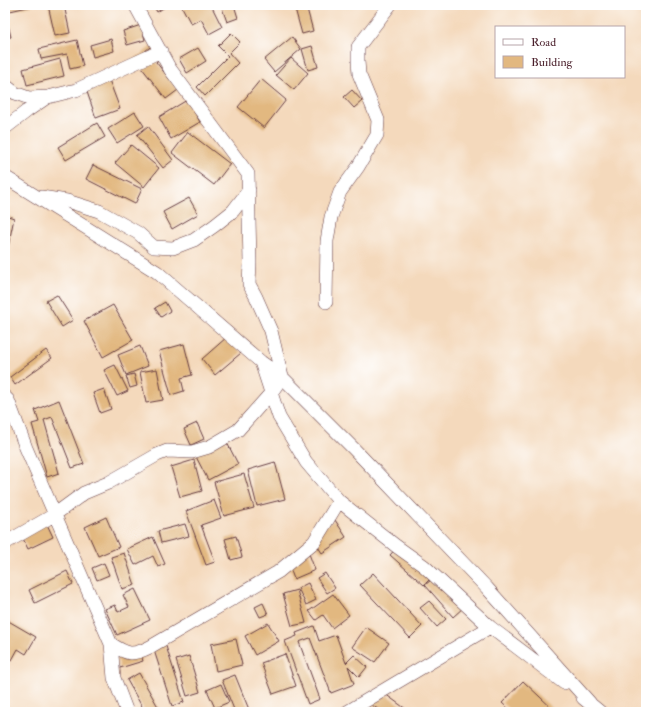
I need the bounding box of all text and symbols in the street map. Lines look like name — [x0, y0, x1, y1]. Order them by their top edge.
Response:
legend — [495, 26, 625, 78]
text: Road — [531, 35, 556, 50]
text: Building — [531, 55, 574, 70]

